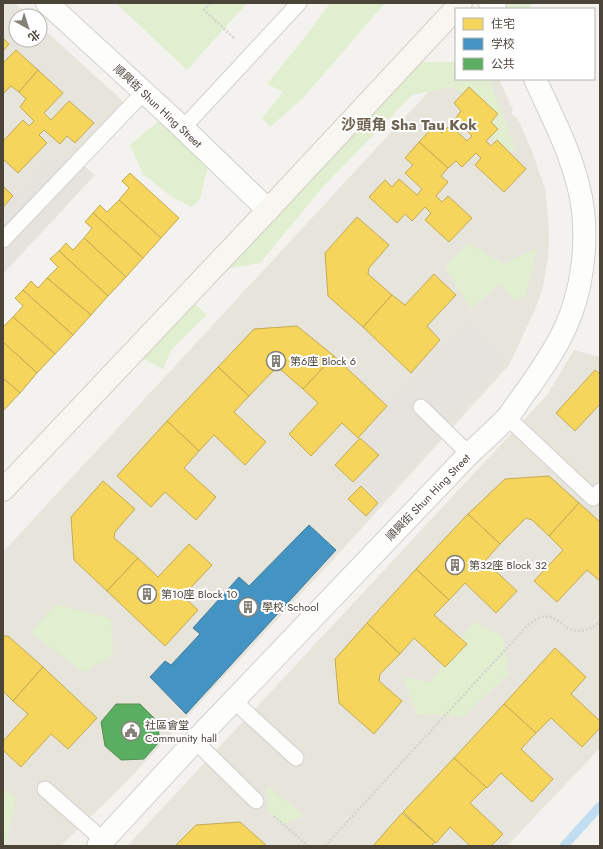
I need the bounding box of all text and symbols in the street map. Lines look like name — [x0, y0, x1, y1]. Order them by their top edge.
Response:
north arrow — [8, 8, 48, 48]
legend — [455, 8, 595, 80]
text: 住宅 — [491, 15, 515, 33]
text: 北 — [25, 26, 44, 45]
text: 学校 — [491, 35, 515, 53]
text: 公共 — [491, 55, 515, 73]
street label: 順興街 Shun Hing Street — [110, 61, 206, 151]
district label: 沙頭角 Sha Tau Kok — [341, 114, 477, 136]
building icon: 第6座 Block 6 — [265, 350, 287, 372]
place label: 第6座 Block 6 — [290, 353, 356, 369]
street label: 順興街 Shun Hing Street — [382, 450, 474, 544]
building icon: 第32座 Block 32 — [444, 554, 466, 576]
place label: 第32座 Block 32 — [469, 557, 547, 573]
building icon: 第10座 Block 10 — [136, 583, 158, 605]
place label: 第10座 Block 10 — [161, 586, 238, 602]
building icon: 學校 School — [237, 596, 259, 618]
place label: 學校 School — [262, 599, 319, 615]
place label: 社區會堂 Community hall — [145, 717, 217, 746]
public building icon: 社區會堂 Community hall — [120, 720, 142, 742]

